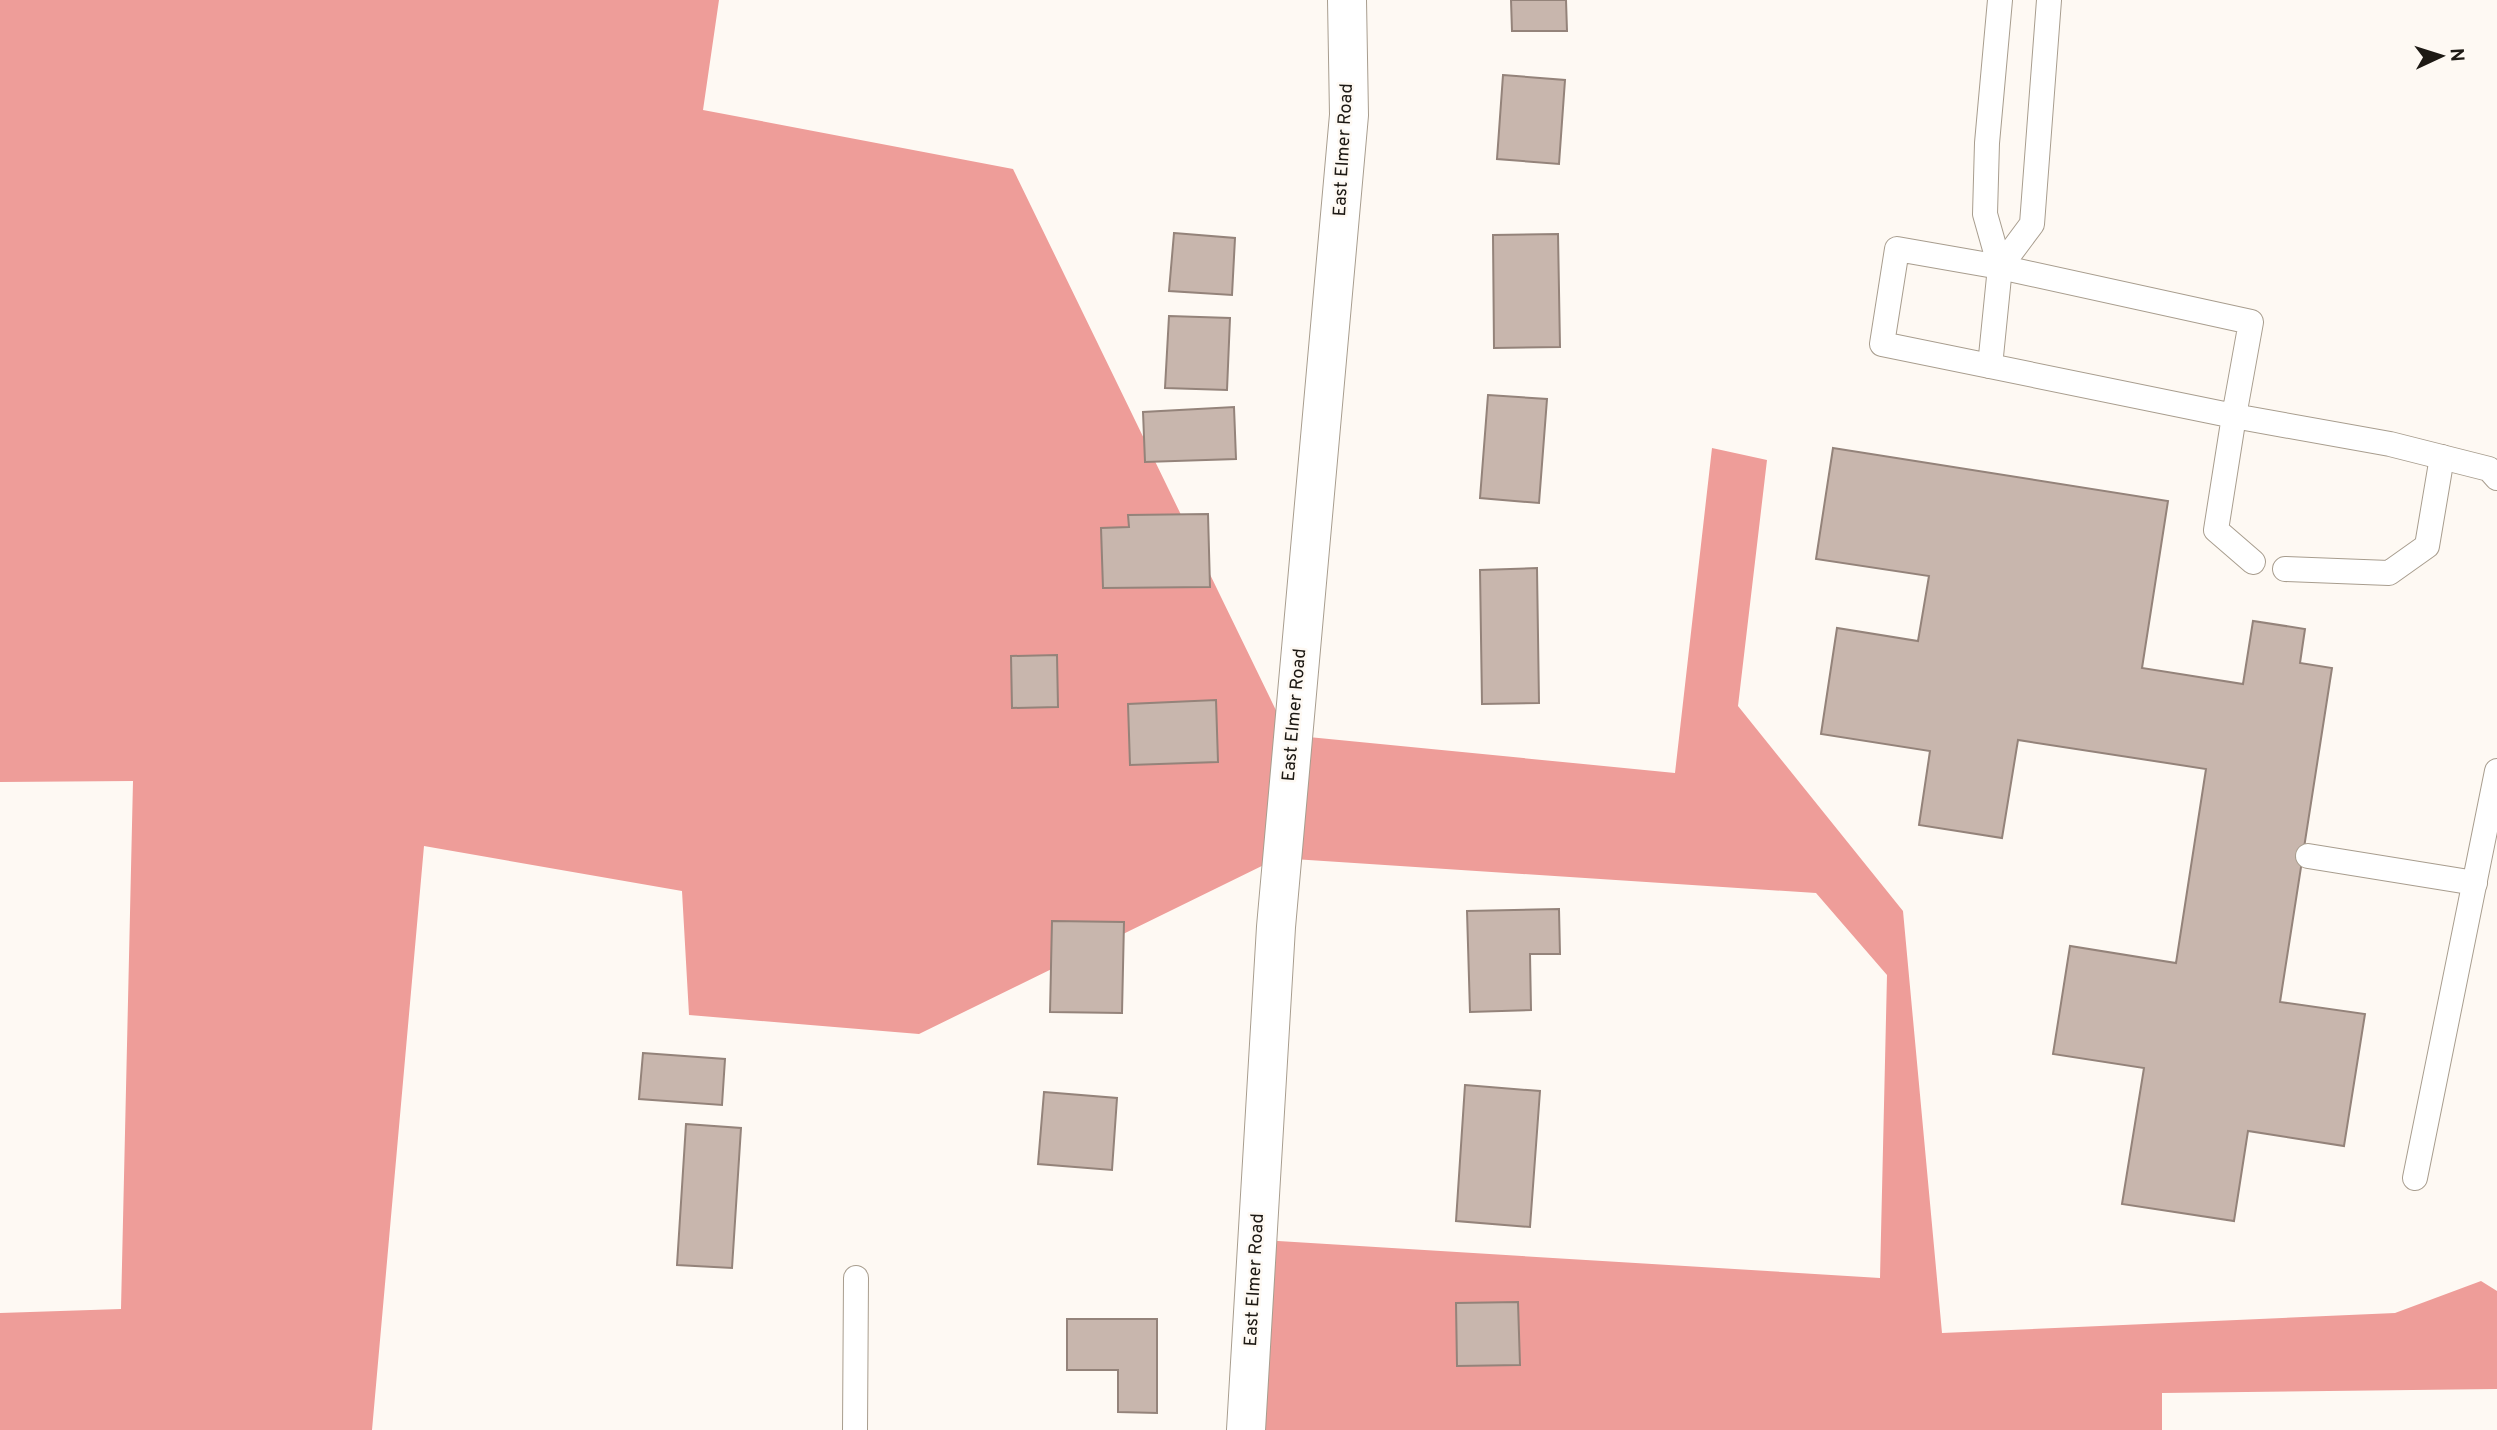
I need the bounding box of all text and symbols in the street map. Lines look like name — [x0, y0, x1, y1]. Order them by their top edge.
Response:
north arrow — [2406, 21, 2476, 91]
text: N — [2444, 47, 2468, 63]
street label: East Elmer Road — [1329, 83, 1359, 217]
street label: East Elmer Road — [1278, 648, 1312, 782]
street label: East Elmer Road — [1240, 1213, 1270, 1347]

